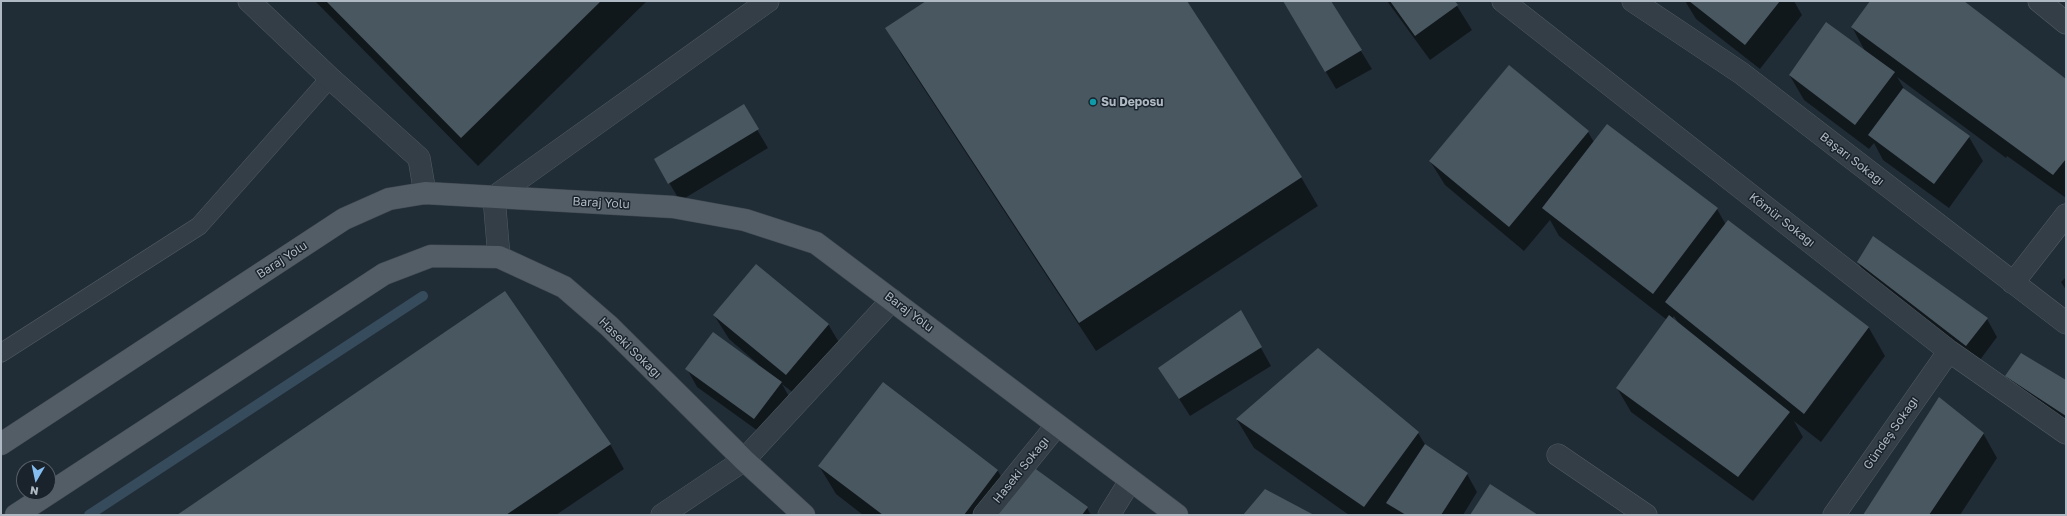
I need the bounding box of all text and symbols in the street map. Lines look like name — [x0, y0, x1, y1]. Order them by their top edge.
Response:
place label: Su Deposu — [1101, 95, 1163, 109]
marker: Su Deposu — [1088, 97, 1098, 107]
street label: Başarı Sokağı — [1817, 129, 1887, 189]
street label: Kömür Sokağı — [1746, 190, 1818, 250]
street label: Baraj Yolu — [572, 194, 630, 212]
street label: Baraj Yolu — [254, 238, 310, 282]
street label: Baraj Yolu — [882, 289, 936, 335]
street label: Haseki Sokağı — [596, 315, 664, 381]
street label: Gündeş Sokağı — [1861, 394, 1921, 472]
street label: Haseki Sokağı — [990, 434, 1052, 506]
north arrow — [16, 460, 56, 500]
text: N — [29, 484, 39, 498]

